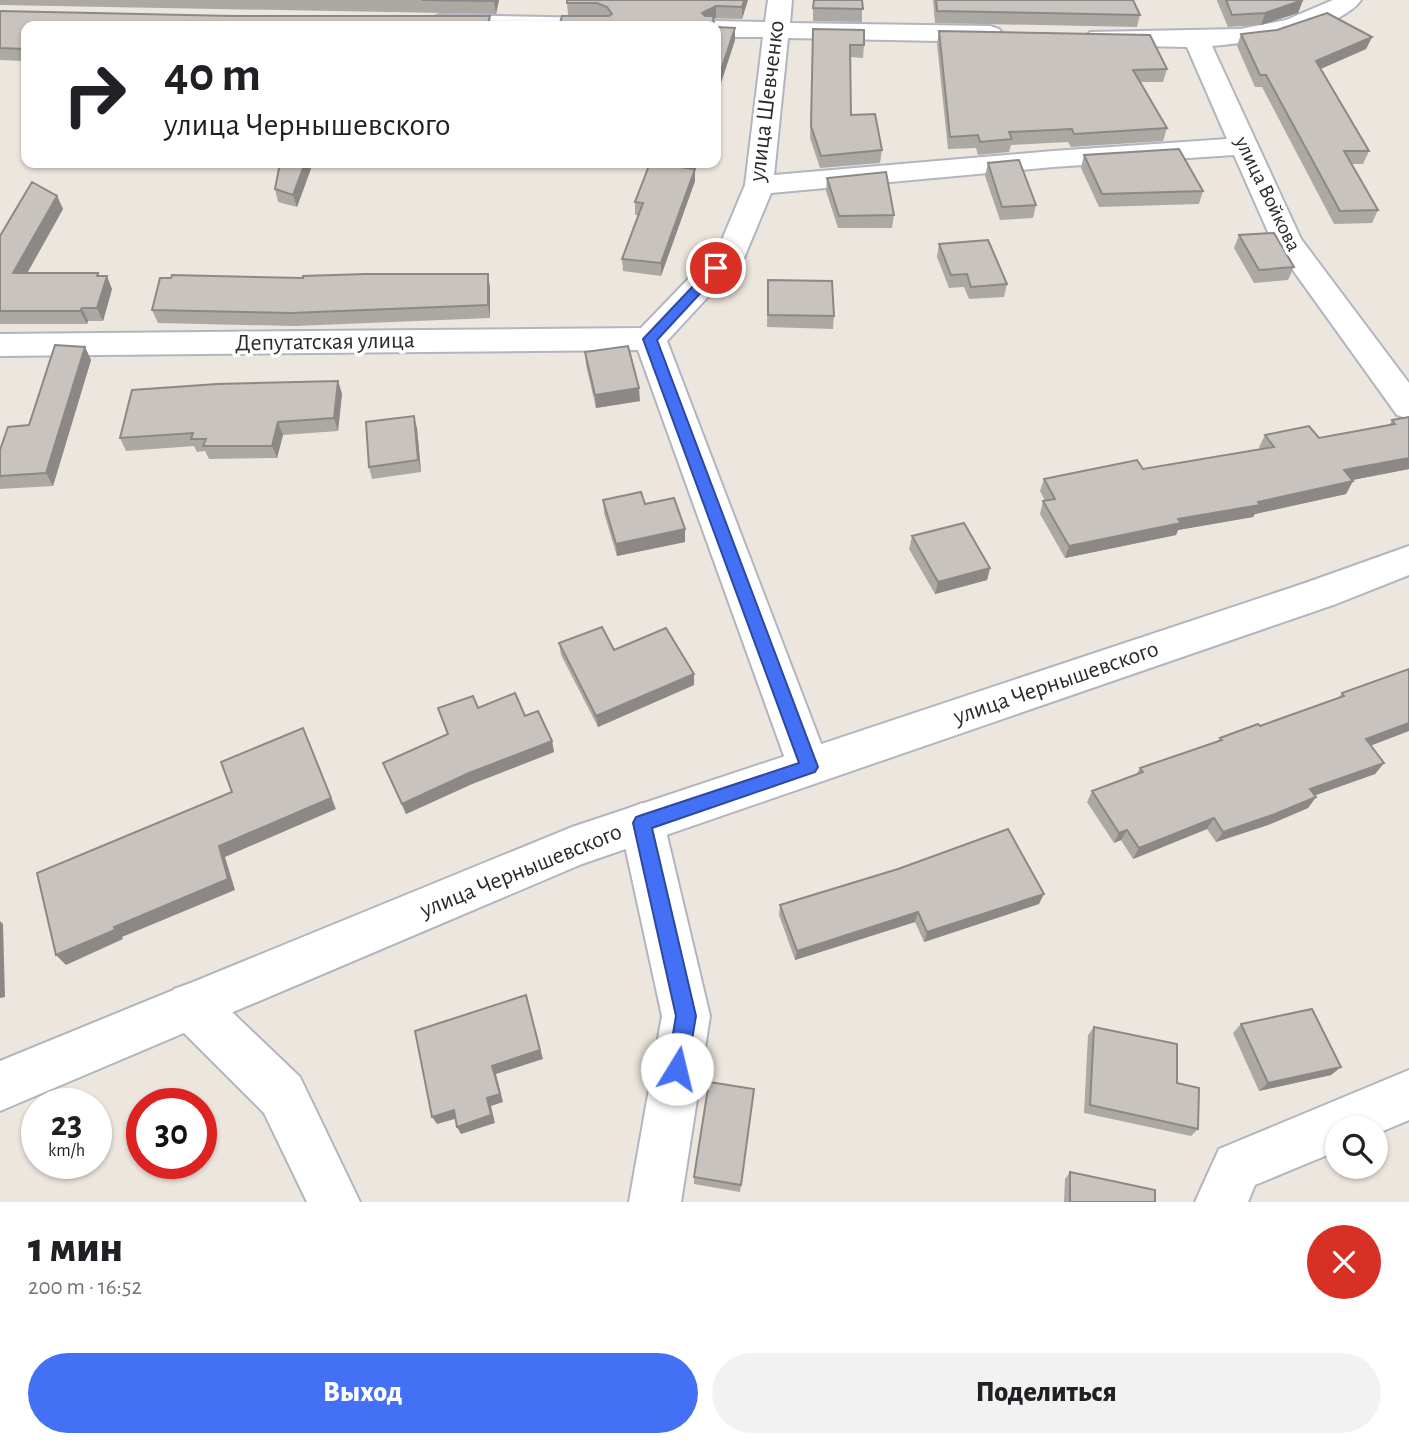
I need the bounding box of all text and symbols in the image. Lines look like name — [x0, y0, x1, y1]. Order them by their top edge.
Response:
street label: улица Шевченко — [745, 19, 789, 184]
icon: right — [49, 49, 140, 140]
text: 40 m — [164, 51, 261, 100]
text: улица Чернышевского — [164, 109, 451, 141]
street label: улица Войкова — [1231, 133, 1305, 255]
pin — [686, 238, 746, 298]
icon: arrive — [697, 249, 735, 287]
street label: Депутатская улица — [235, 328, 415, 356]
street label: улица Чернышевского — [950, 637, 1162, 730]
street label: улица Чернышевского — [416, 820, 625, 923]
position arrow — [640, 1032, 714, 1106]
speed limit sign: 30 — [126, 1088, 217, 1179]
text: 23 — [51, 1107, 82, 1142]
map controls — [1325, 1116, 1388, 1179]
button: search — [1325, 1116, 1388, 1179]
text: km/h — [48, 1142, 85, 1160]
button: close — [1307, 1225, 1381, 1299]
text: 1 мин — [28, 1227, 123, 1269]
text: 200 m · 16:52 — [28, 1276, 142, 1299]
button: Выход — [28, 1353, 698, 1433]
button: Поделиться — [712, 1353, 1381, 1433]

